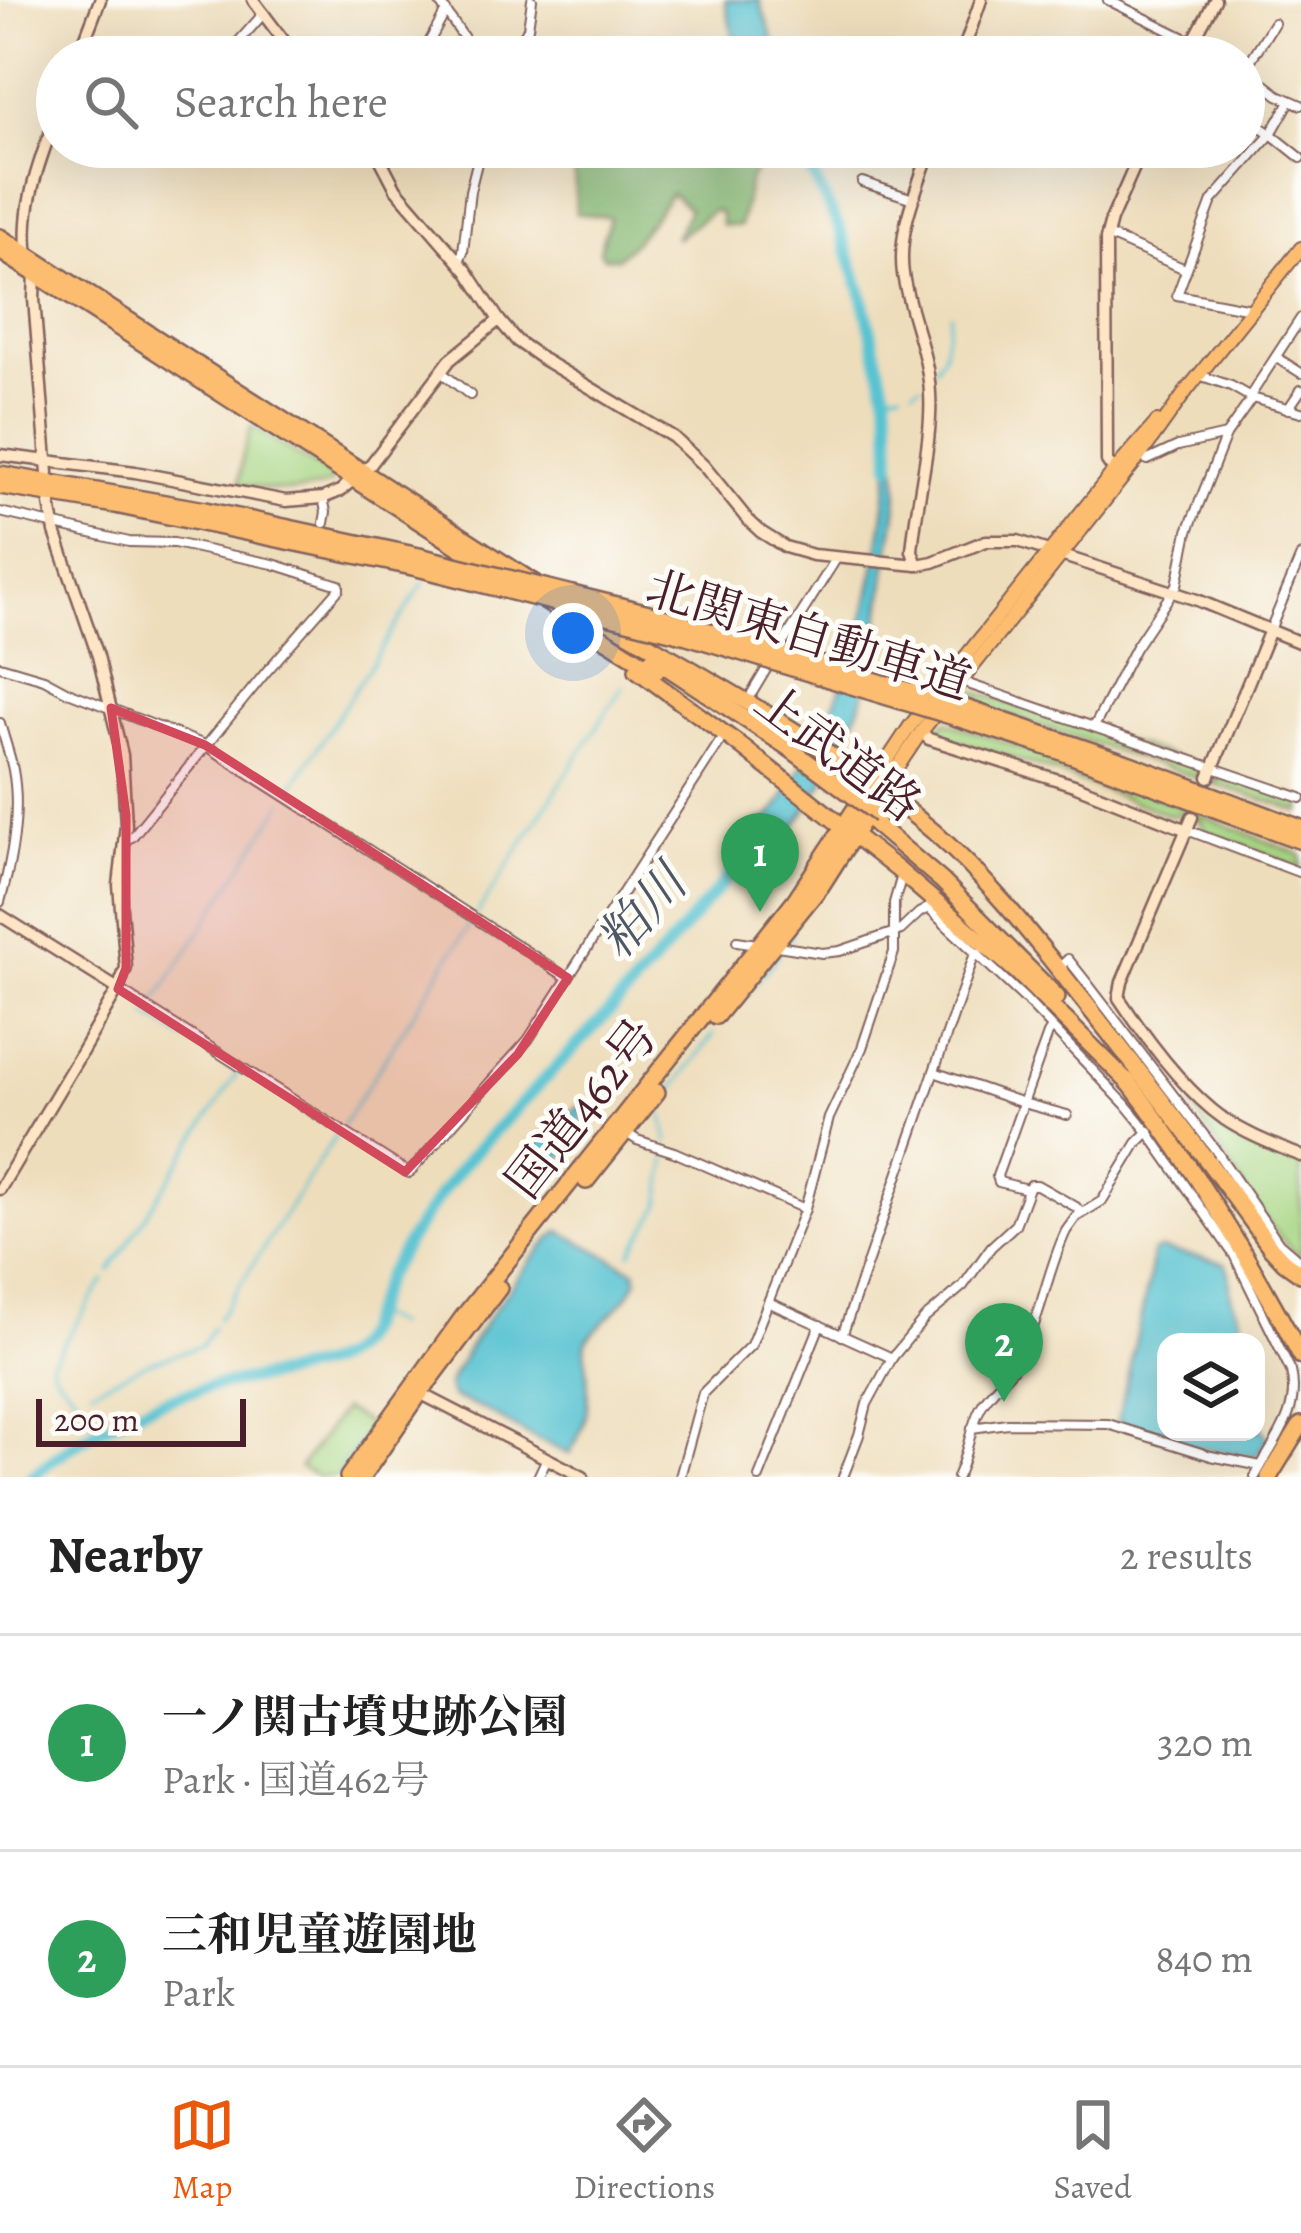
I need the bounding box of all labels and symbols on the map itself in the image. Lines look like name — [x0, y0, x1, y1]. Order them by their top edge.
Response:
street label: 北関東自動車道 — [638, 554, 979, 716]
your location — [543, 603, 603, 663]
street label: 上武道路 — [742, 669, 935, 837]
pin: 1 — [721, 813, 799, 912]
water label: 粕川 — [582, 847, 705, 973]
street label: 国道462号 — [491, 1005, 673, 1212]
pin: 2 — [965, 1303, 1043, 1402]
scale bar — [36, 1393, 246, 1446]

